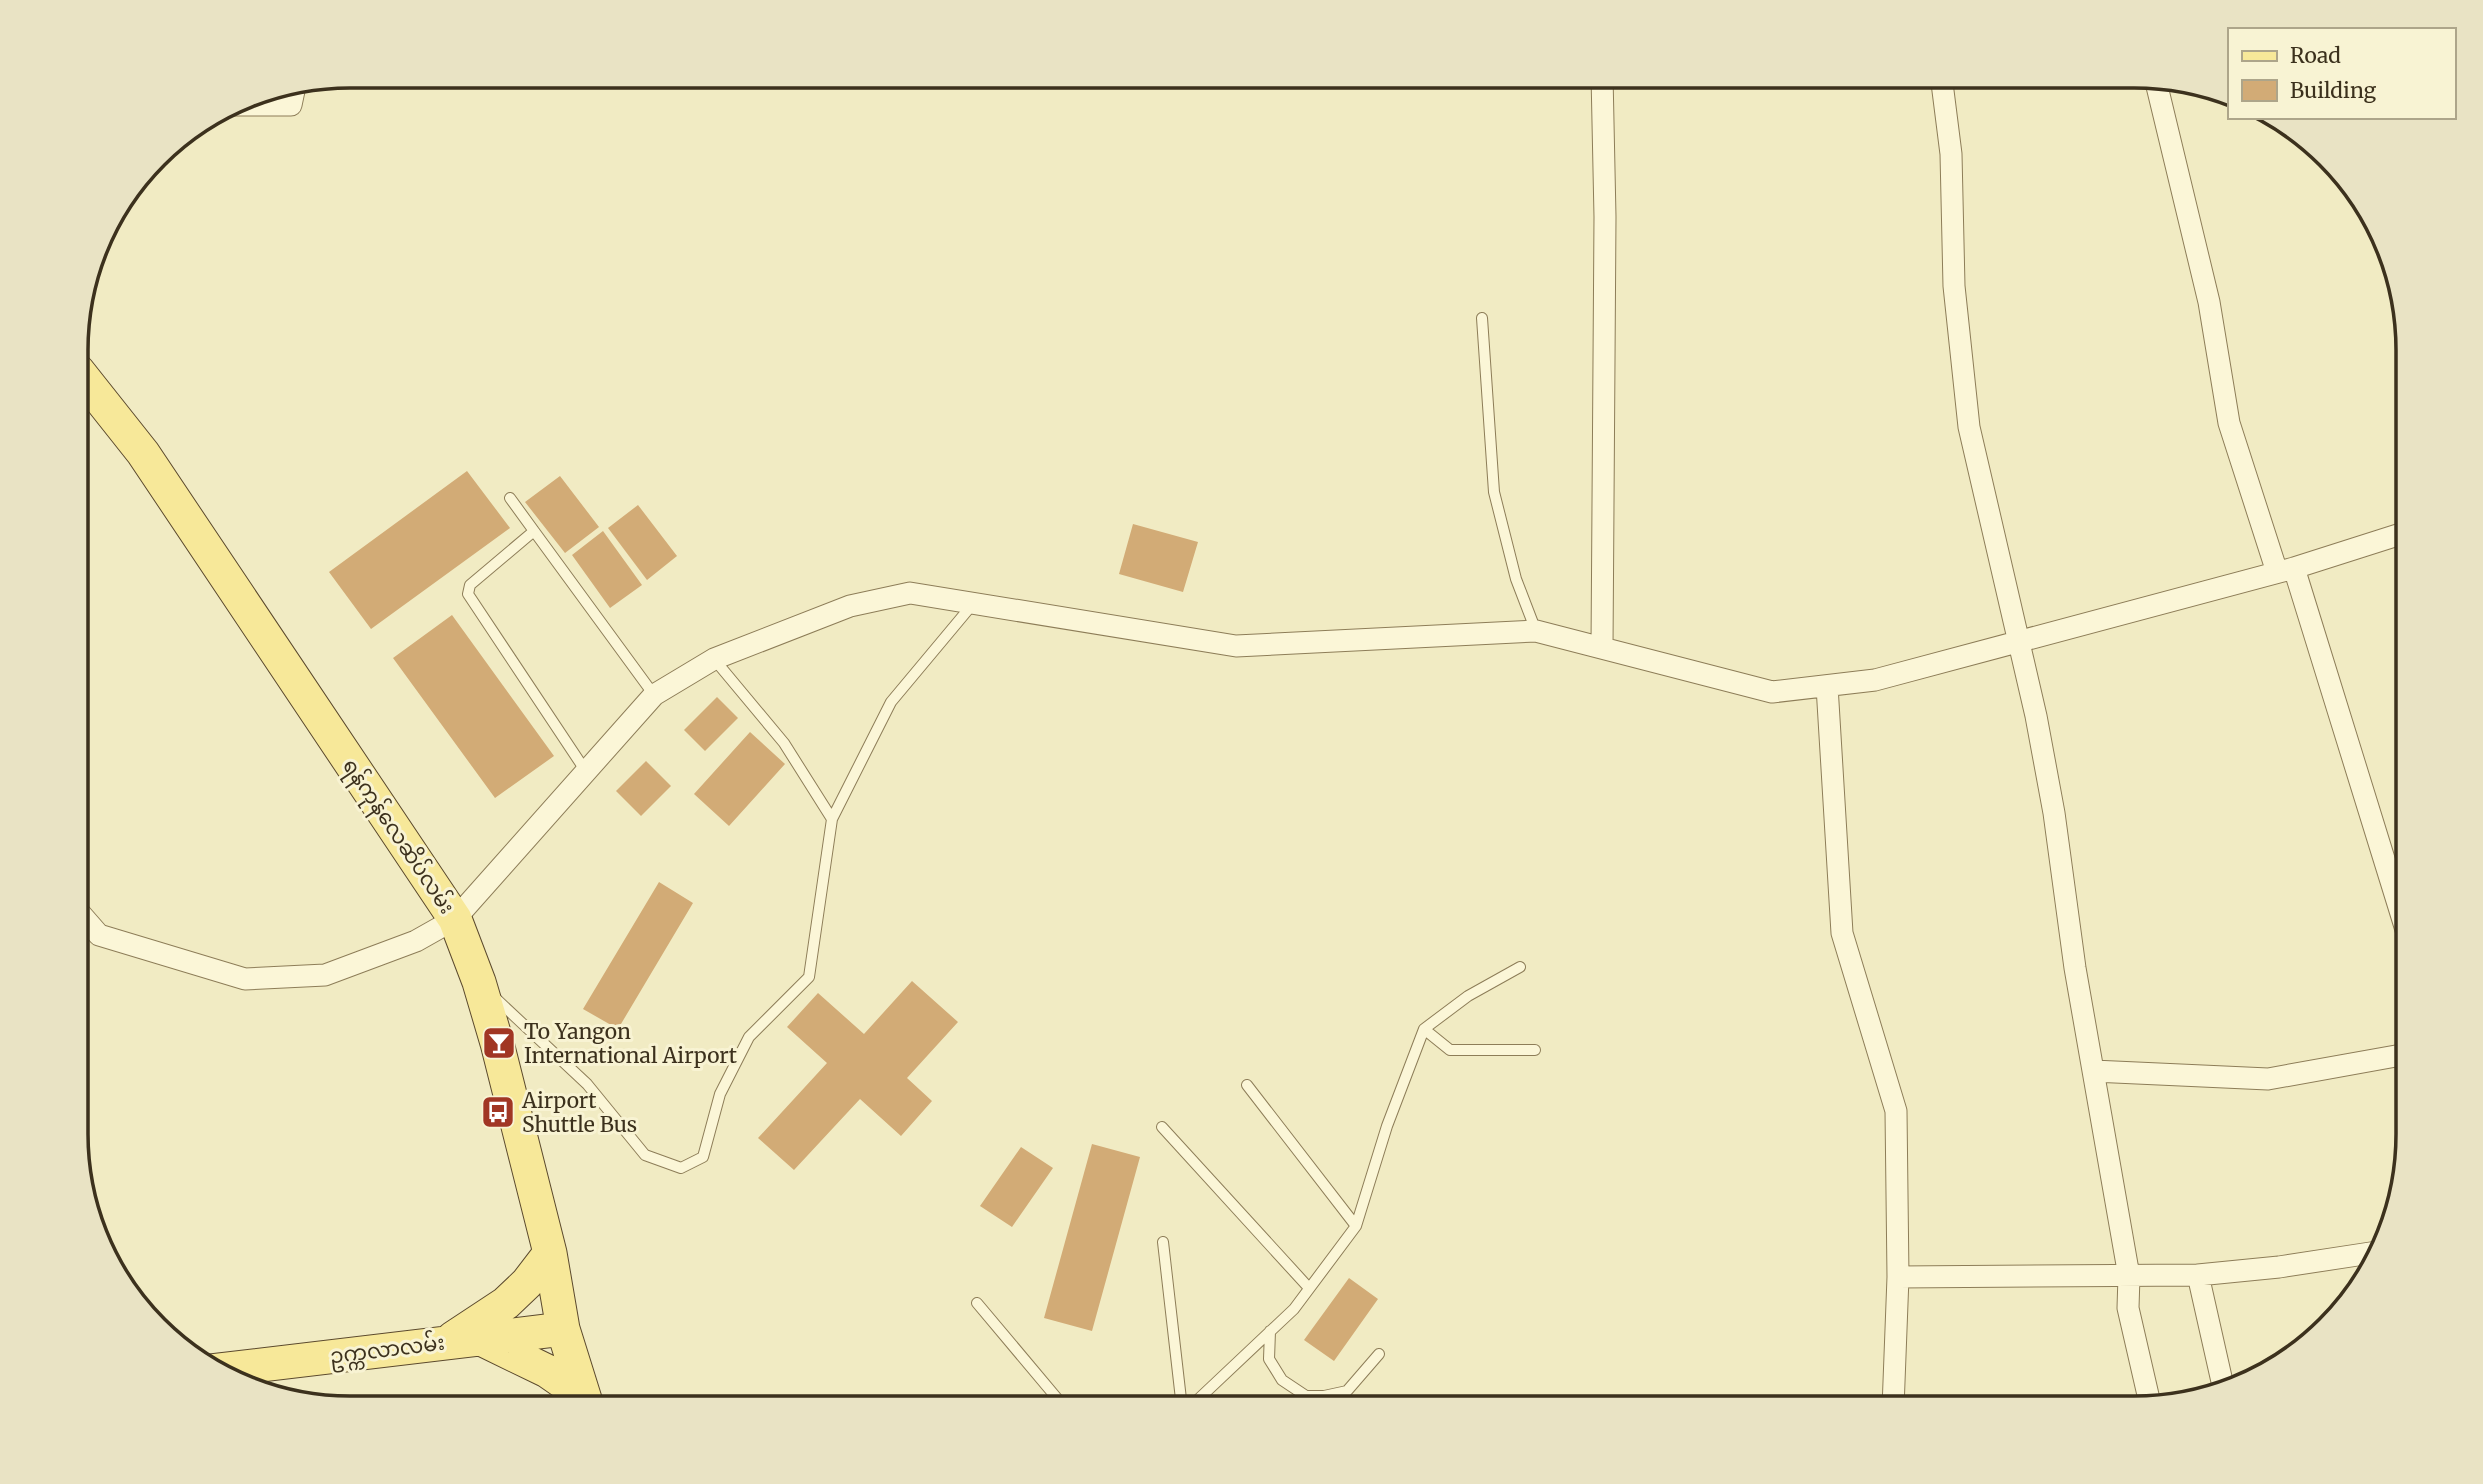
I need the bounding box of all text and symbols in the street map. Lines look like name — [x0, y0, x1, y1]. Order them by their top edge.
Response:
legend — [2228, 28, 2455, 119]
text: Road — [2290, 42, 2341, 69]
text: Building — [2290, 77, 2377, 104]
street label: ရန်ကုန်လေဆိပ်လမ်း — [334, 752, 463, 921]
place label: To Yangon International Airport — [524, 1018, 737, 1069]
bar icon: To Yangon International Airport — [480, 1024, 518, 1062]
place label: Airport Shuttle Bus — [521, 1087, 637, 1138]
bus stop icon: Airport Shuttle Bus — [479, 1093, 517, 1131]
street label: ဥက္ကလာလမ်း — [328, 1327, 447, 1373]

